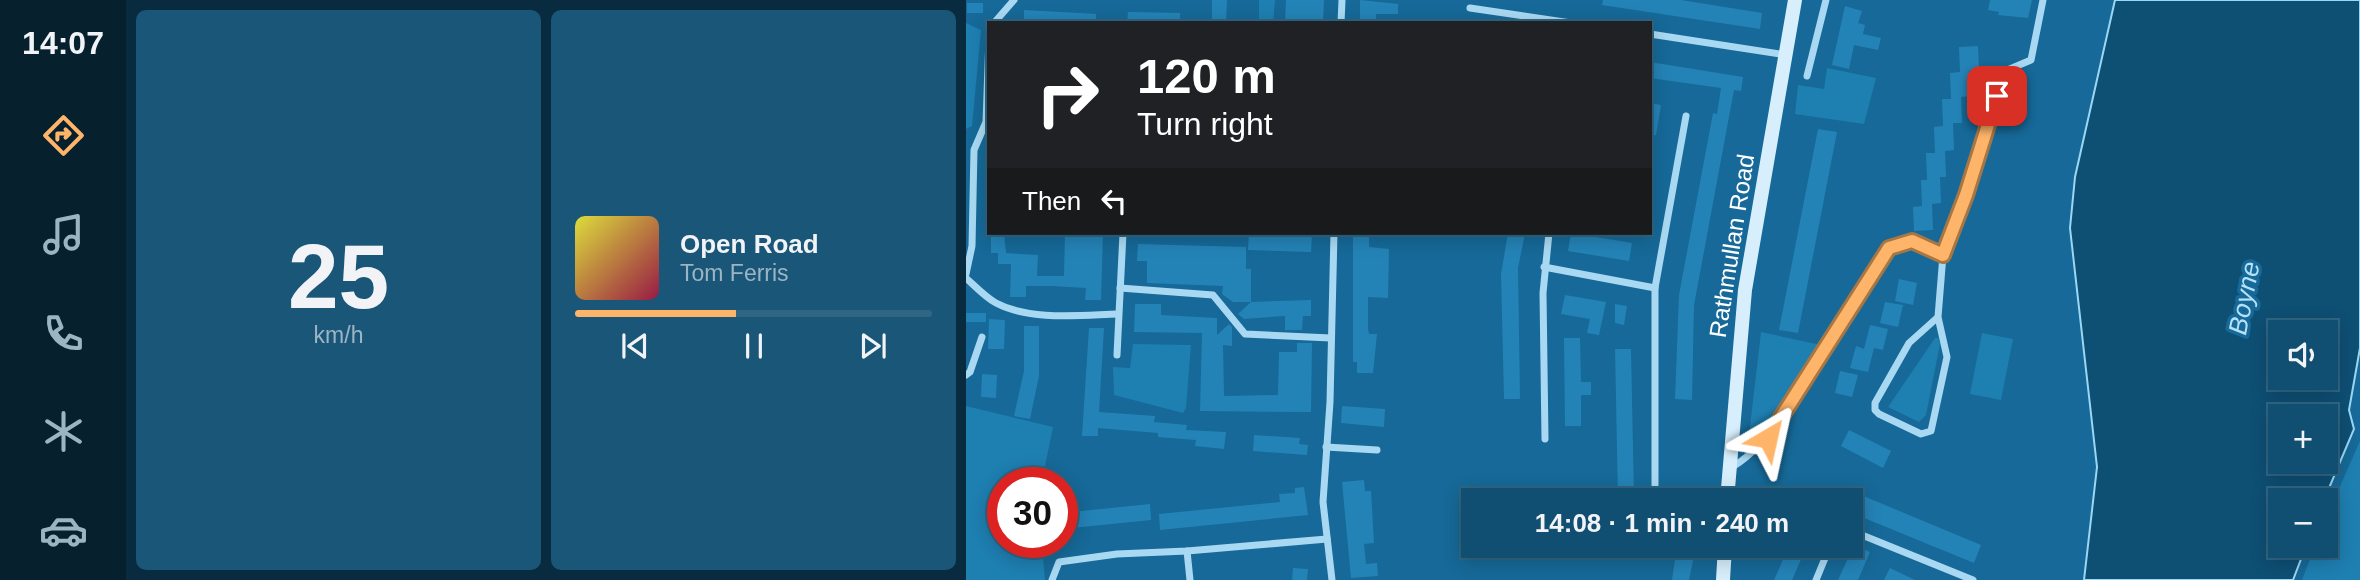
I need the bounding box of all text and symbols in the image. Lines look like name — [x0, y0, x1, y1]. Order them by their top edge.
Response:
text: 14:07 — [22, 25, 104, 61]
icon: right — [1022, 49, 1113, 140]
text: 120 m — [1137, 49, 1276, 103]
pin — [1967, 66, 2027, 126]
icon: arrive — [1978, 77, 2016, 115]
text: Turn right — [1137, 106, 1273, 142]
icon: directions — [39, 111, 88, 160]
street label: Rathmullan Road — [1704, 152, 1759, 340]
icon: left — [1095, 182, 1133, 220]
text: Then — [1022, 186, 1081, 216]
icon: music — [39, 210, 88, 259]
text: 25 — [288, 226, 389, 327]
text: Open Road — [680, 229, 819, 259]
water label: Boyne — [2222, 259, 2266, 337]
text: Tom Ferris — [680, 260, 789, 286]
icon: phone — [39, 309, 88, 358]
map controls — [2268, 320, 2338, 558]
button: sound — [2268, 320, 2338, 390]
text: km/h — [314, 322, 363, 348]
icon: previous — [616, 327, 654, 365]
icon: pause — [735, 327, 773, 365]
icon: next — [854, 327, 892, 365]
position arrow — [1731, 401, 1805, 475]
button: + — [2268, 404, 2338, 474]
icon: climate — [39, 407, 88, 456]
speed limit sign: 30 — [987, 467, 1078, 558]
button: − — [2268, 488, 2338, 558]
icon: car — [39, 506, 88, 555]
text: 14:08 · 1 min · 240 m — [1535, 508, 1789, 538]

